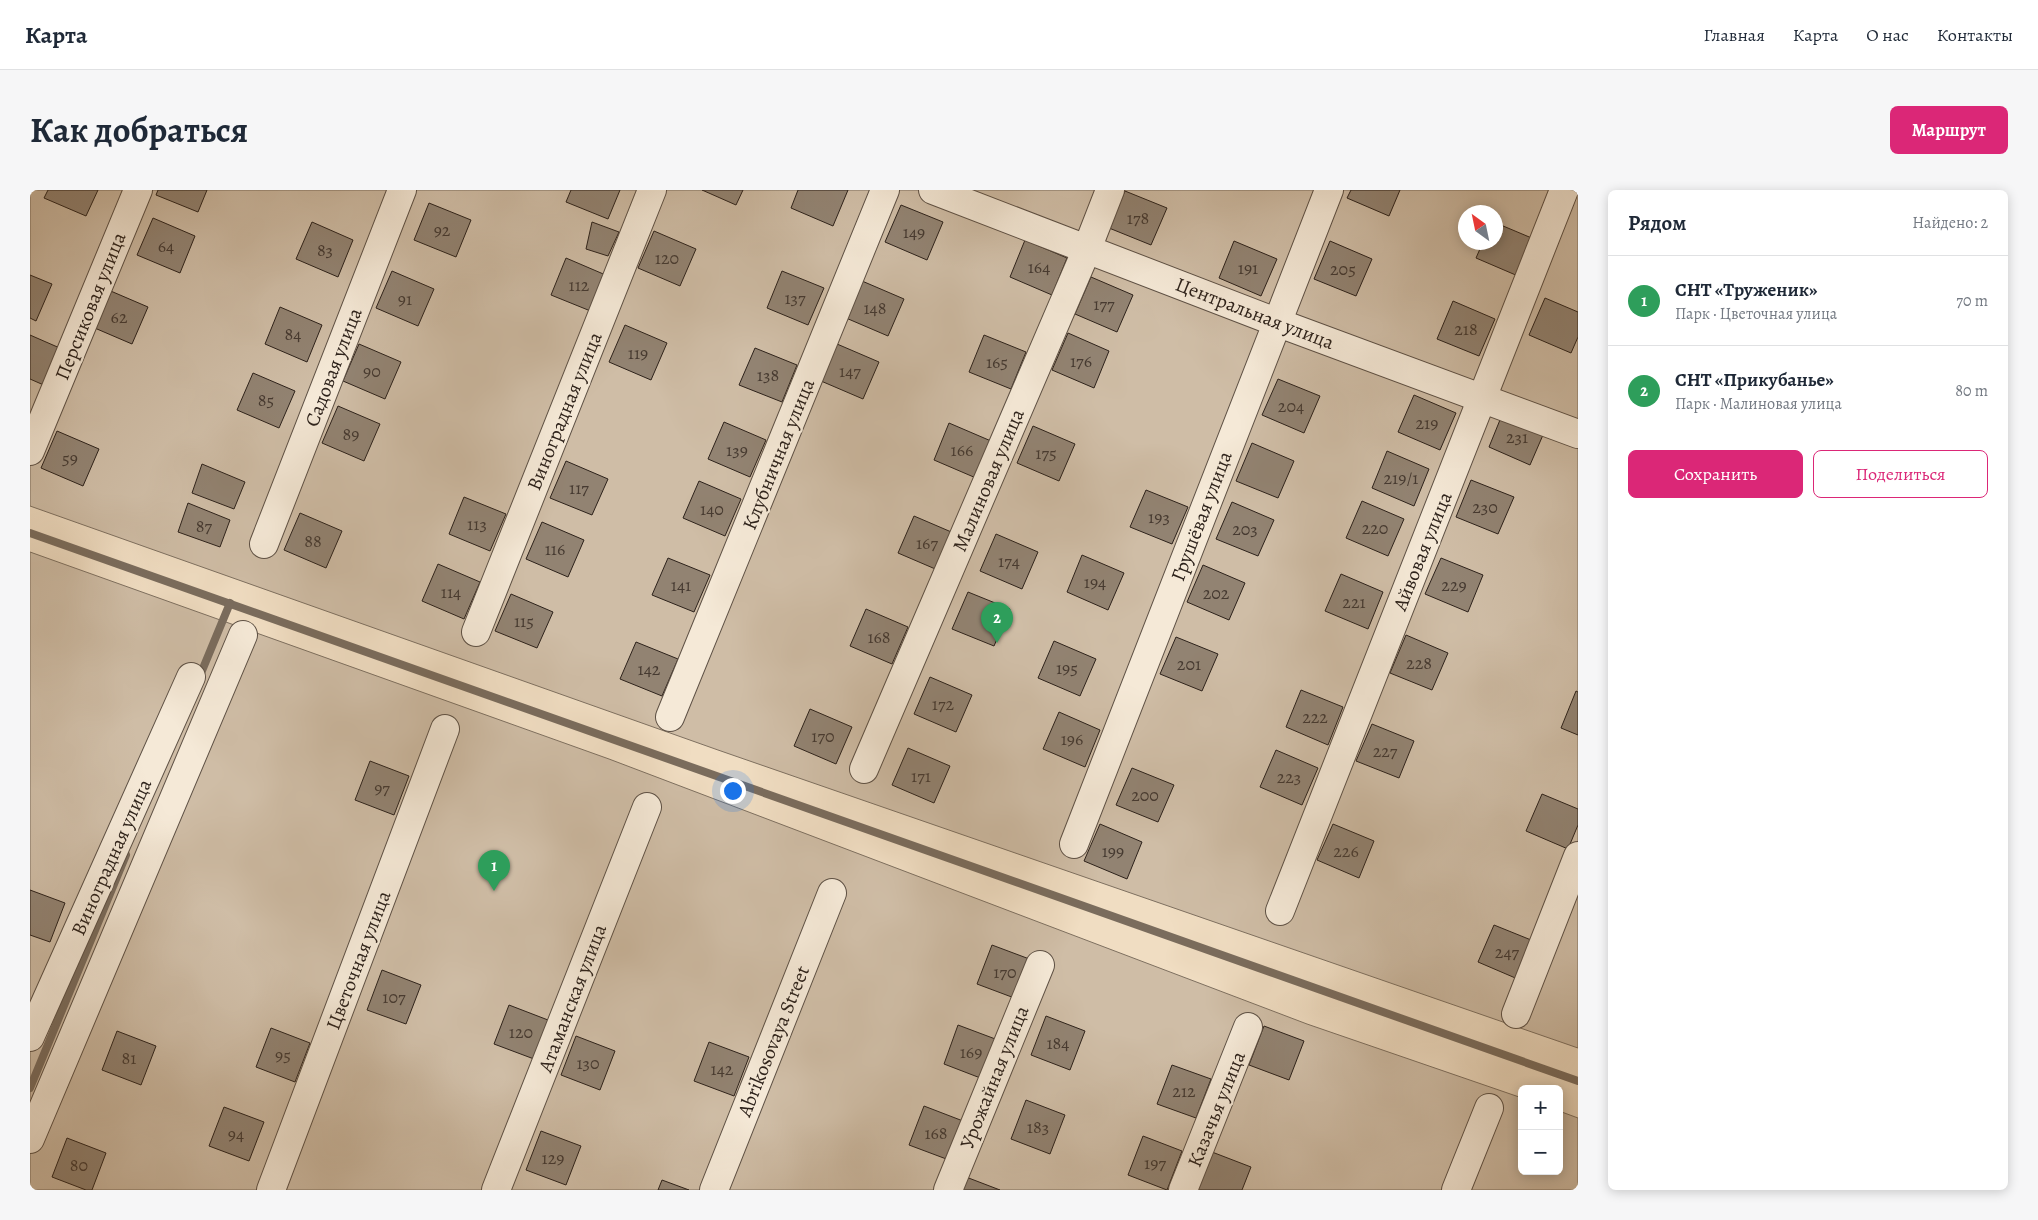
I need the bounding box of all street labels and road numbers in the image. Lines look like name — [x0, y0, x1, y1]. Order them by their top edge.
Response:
street label: Персиковая улица — [48, 227, 133, 384]
street label: Центральная улица — [1172, 271, 1339, 356]
street label: Садовая улица — [298, 303, 369, 430]
street label: Виноградная улица — [520, 327, 609, 494]
street label: Клубничная улица — [736, 374, 821, 534]
street label: Малиновая улица — [946, 404, 1031, 556]
street label: Грушёвая улица — [1164, 447, 1239, 585]
street label: Айвовая улица — [1386, 487, 1459, 616]
street label: Виноградная улица — [65, 774, 158, 940]
street label: Цветочная улица — [320, 886, 398, 1034]
street label: Атаманская улица — [531, 920, 613, 1077]
street label: Abrikosovaya Street — [731, 961, 816, 1122]
street label: Урожайная улица — [953, 1001, 1036, 1153]
street label: Казачья улица — [1181, 1047, 1252, 1171]

